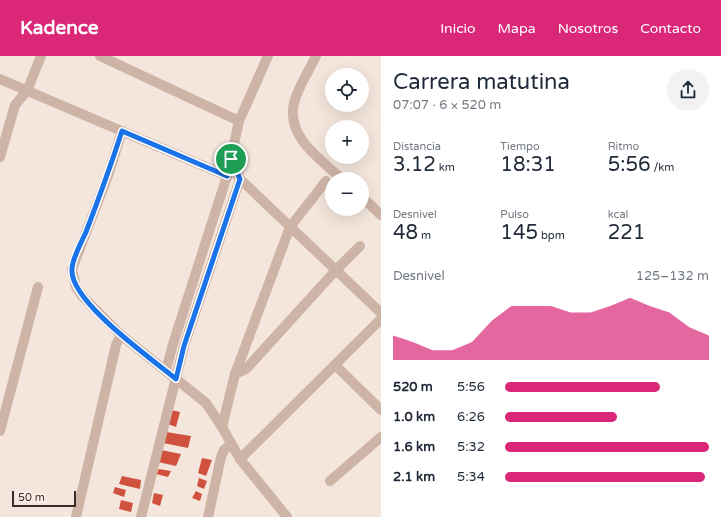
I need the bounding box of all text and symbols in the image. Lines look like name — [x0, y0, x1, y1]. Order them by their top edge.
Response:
text: Kadence — [20, 17, 99, 39]
text: Inicio — [440, 20, 476, 37]
text: Mapa — [498, 20, 536, 37]
text: Nosotros — [558, 20, 618, 37]
text: Contacto — [640, 20, 701, 37]
map controls — [325, 68, 369, 216]
button: locate — [325, 68, 369, 112]
text: Carrera matutina — [393, 69, 570, 95]
button: share — [667, 69, 709, 111]
text: 07:07 · 6 × 520 m — [393, 97, 501, 113]
button: + — [325, 120, 369, 164]
text: Distancia — [393, 140, 441, 153]
text: Tiempo — [500, 140, 540, 153]
text: Ritmo — [608, 140, 639, 153]
pin — [214, 142, 248, 176]
icon: arrive — [220, 148, 242, 170]
text: 3.12 — [393, 153, 436, 177]
text: 18:31 — [500, 153, 556, 177]
text: 5:56 — [608, 153, 651, 177]
text: km — [436, 161, 455, 174]
text: /km — [651, 161, 674, 174]
button: − — [325, 172, 369, 216]
text: Desnivel — [393, 208, 437, 221]
text: Pulso — [500, 208, 529, 221]
text: kcal — [608, 208, 628, 221]
text: 48 — [393, 221, 418, 245]
text: 145 — [500, 221, 538, 245]
text: 221 — [608, 221, 645, 245]
text: m — [418, 229, 431, 242]
text: bpm — [538, 229, 565, 242]
text: Desnivel — [393, 268, 445, 284]
text: 125–132 m — [636, 268, 709, 284]
text: 520 m — [393, 379, 433, 395]
text: 5:56 — [457, 379, 485, 395]
text: 1.0 km — [393, 409, 435, 425]
text: 6:26 — [457, 409, 485, 425]
text: 1.6 km — [393, 439, 435, 455]
text: 5:32 — [457, 439, 485, 455]
text: 2.1 km — [393, 469, 435, 485]
text: 5:34 — [457, 469, 485, 485]
scale bar — [12, 489, 76, 508]
text: 50 m — [18, 491, 45, 504]

